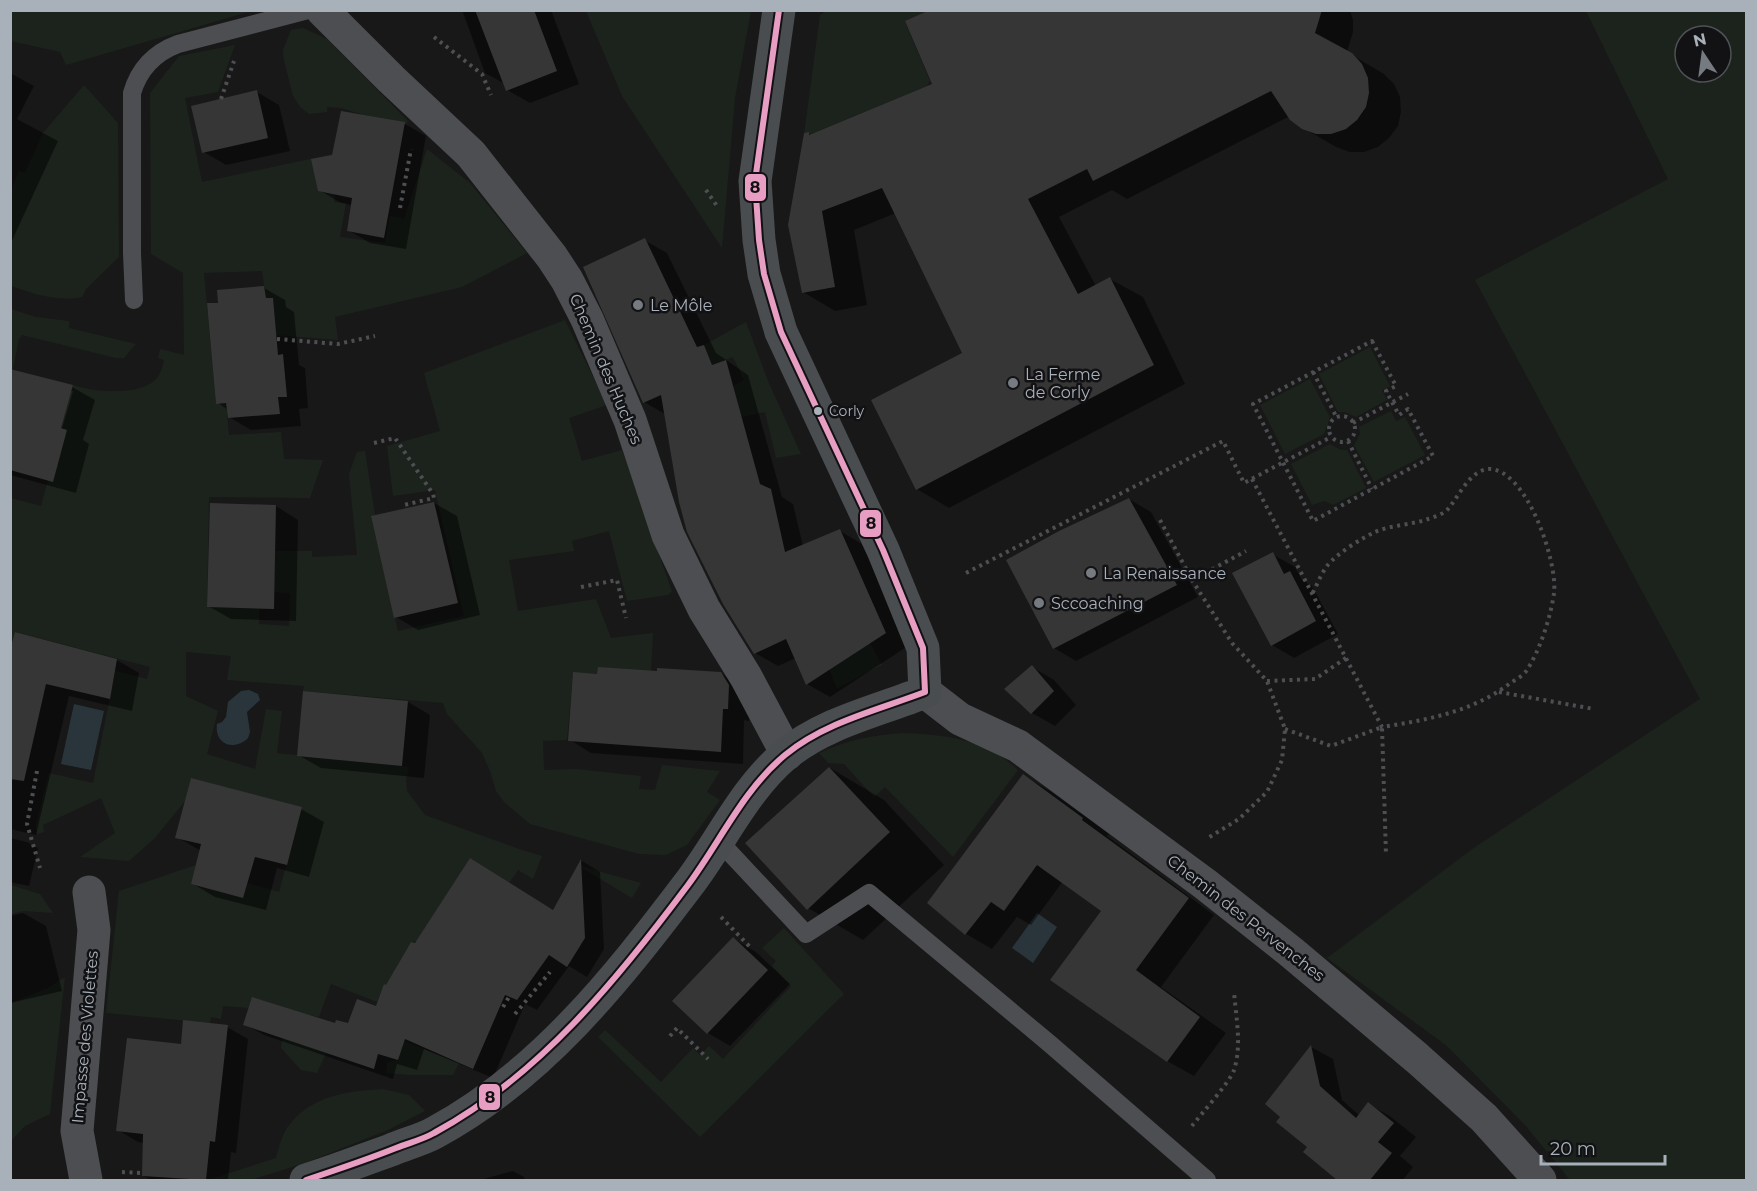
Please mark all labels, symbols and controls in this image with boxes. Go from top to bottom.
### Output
north arrow [1673,24,1733,84]
text: N [1691,29,1708,51]
line badge: 8 [744,173,767,202]
text: 8 [750,178,760,197]
street label: Chemin des Huches [566,291,646,447]
place label: Le Môle [650,296,712,315]
marker: Le Môle [631,298,645,312]
place label: La Ferme de Corly [1025,365,1101,402]
marker: La Ferme de Corly [1006,376,1020,390]
place label: Corly [829,402,865,420]
marker: Corly [812,405,824,417]
line badge: 8 [859,509,882,538]
text: 8 [866,514,876,533]
place label: La Renaissance [1103,564,1226,583]
marker: La Renaissance [1084,566,1098,580]
place label: Sccoaching [1051,594,1144,613]
marker: Sccoaching [1032,596,1046,610]
street label: Chemin des Pervenches [1164,851,1329,985]
street label: Impasse des Violettes [68,950,102,1124]
line badge: 8 [478,1083,501,1111]
text: 8 [485,1088,495,1107]
scale bar [1541,1128,1666,1166]
text: 20 m [1550,1138,1596,1160]

